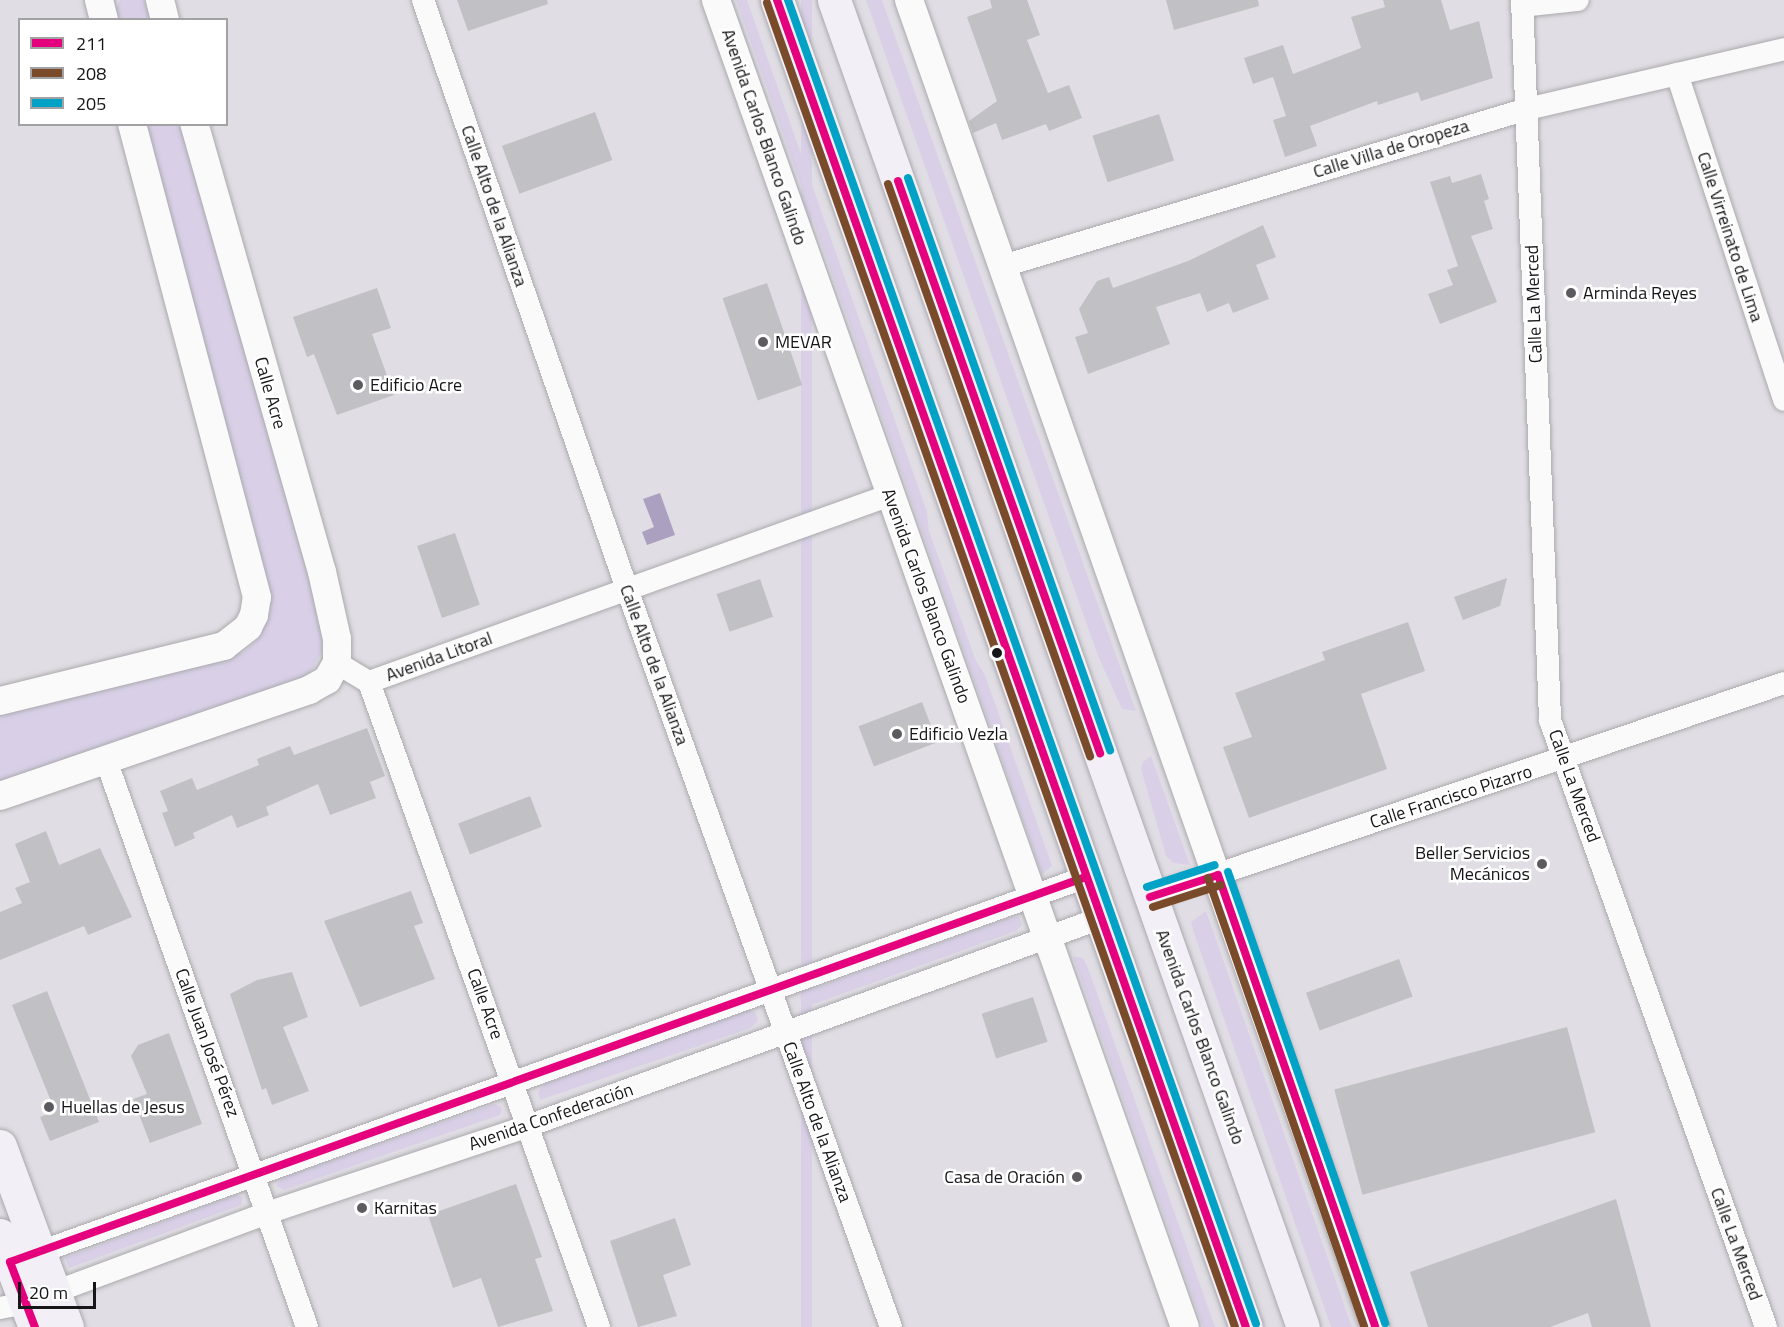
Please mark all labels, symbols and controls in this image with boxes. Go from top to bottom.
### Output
legend [18,18,228,126]
street label: Avenida Carlos Blanco Galindo [717,26,811,248]
text: 211 [76,30,106,57]
text: 208 [76,60,106,87]
text: 205 [76,90,106,117]
street label: Calle Villa de Oropeza [1311,115,1471,183]
street label: Calle Alto de la Alianza [456,122,532,290]
street label: Calle Virreinato de Lima [1692,149,1768,325]
street label: Calle La Merced [1521,245,1547,363]
place label: Arminda Reyes [1583,282,1697,304]
marker: Arminda Reyes [1564,286,1578,300]
place label: MEVAR [775,331,832,353]
marker: MEVAR [756,335,770,349]
street label: Calle Acre [249,355,291,431]
place label: Edificio Acre [370,374,462,396]
marker: Edificio Acre [351,378,365,392]
street label: Avenida Carlos Blanco Galindo [877,486,975,706]
street label: Calle Alto de la Alianza [615,582,693,748]
street label: Avenida Litoral [383,628,495,686]
unlabelled marker [991,647,1003,659]
place label: Edificio Vezla [909,723,1008,745]
marker: Edificio Vezla [890,727,904,741]
street label: Calle La Merced [1544,727,1604,845]
street label: Calle Francisco Pizarro [1367,761,1535,833]
place label: Beller Servicios Mecánicos [1415,843,1530,886]
marker: Beller Servicios Mecánicos [1535,857,1549,871]
street label: Avenida Carlos Blanco Galindo [1151,927,1249,1147]
street label: Calle Juan José Pérez [170,966,244,1120]
street label: Calle Acre [462,966,508,1042]
street label: Calle Alto de la Alianza [778,1039,856,1205]
street label: Avenida Confederación [466,1079,636,1155]
place label: Huellas de Jesus [61,1096,185,1118]
marker: Huellas de Jesus [42,1100,56,1114]
place label: Casa de Oración [944,1166,1065,1188]
marker: Casa de Oración [1070,1170,1084,1184]
street label: Calle La Merced [1706,1185,1766,1303]
place label: Karnitas [374,1197,437,1219]
marker: Karnitas [355,1201,369,1215]
scale bar [21,1270,99,1308]
text: 20 m [29,1279,68,1306]

